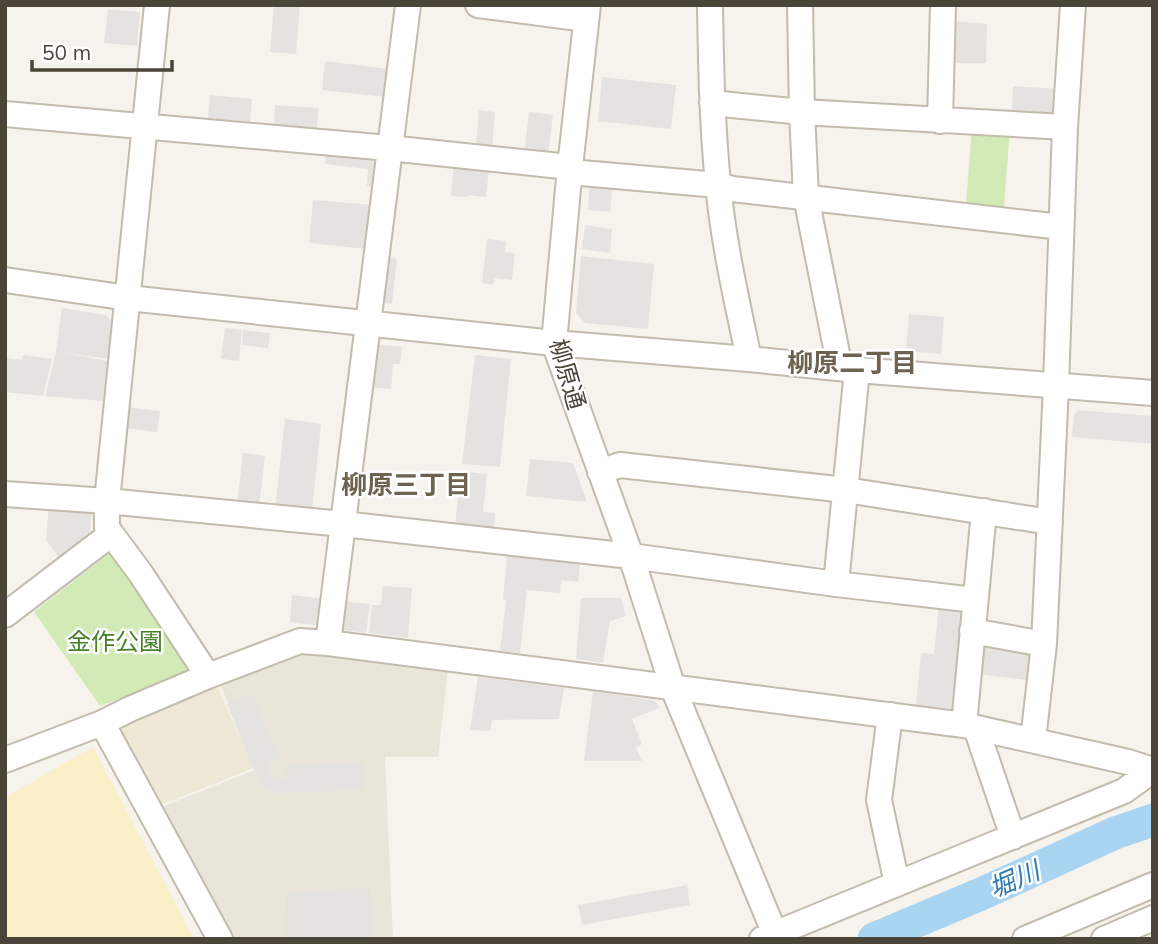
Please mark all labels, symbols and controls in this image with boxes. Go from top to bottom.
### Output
scale bar [32,28,172,72]
text: 50 m [42,39,91,65]
street label: 柳原通 [544,335,592,413]
district label: 柳原二丁目 [787,346,917,379]
district label: 柳原三丁目 [341,468,471,501]
park label: 金作公園 [67,626,163,656]
water label: 堀川 [984,852,1047,904]

